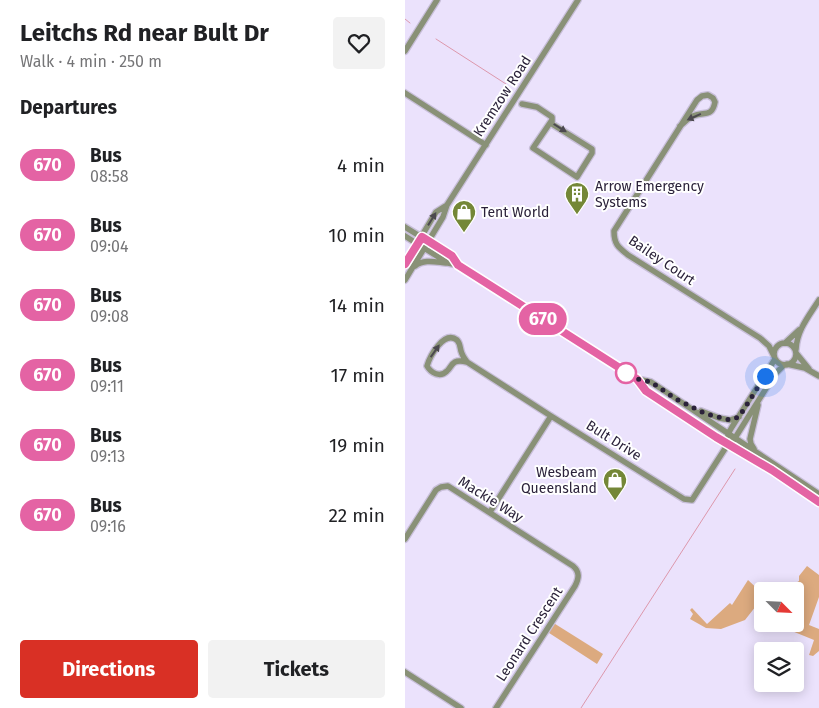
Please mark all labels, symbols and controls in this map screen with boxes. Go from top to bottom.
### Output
button: heart [333,17,385,69]
text: Leitchs Rd near Bult Dr [20,19,269,47]
text: Walk · 4 min · 250 m [20,52,162,71]
street label: Kremzow Road [470,53,535,140]
text: Departures [20,96,117,119]
one-way arrow [686,113,701,122]
one-way arrow [553,124,566,133]
text: Bus [90,144,122,167]
text: 670 [33,154,62,176]
text: 4 min [337,154,385,177]
text: 08:58 [90,167,128,186]
place label: Arrow Emergency Systems [595,178,704,211]
building icon: Arrow Emergency Systems [564,181,590,215]
shop icon: Tent World [451,199,477,233]
place label: Tent World [481,204,549,221]
one-way arrow [428,212,437,226]
text: Bus [90,214,122,237]
text: 670 [33,224,62,246]
text: 10 min [328,224,385,247]
street label: Bailey Court [625,232,699,289]
text: 09:04 [90,237,128,256]
text: Bus [90,284,122,307]
text: 670 [33,294,62,316]
text: 14 min [329,294,385,317]
line badge: 670 [514,303,572,335]
text: 09:08 [90,307,129,326]
text: 670 [529,308,557,330]
one-way arrow [430,344,440,358]
text: Bus [90,354,122,377]
unlabelled marker [615,362,637,384]
text: 670 [33,364,62,386]
text: 17 min [331,364,385,387]
your location [753,364,778,389]
text: 09:11 [90,377,124,396]
street label: Bult Drive [583,417,645,464]
text: Bus [90,424,122,447]
text: 670 [33,434,62,456]
text: 19 min [329,434,385,457]
text: 09:13 [90,447,125,466]
place label: Wesbeam Queensland [521,464,597,497]
shop icon: Wesbeam Queensland [602,467,628,501]
street label: Mackie Way [455,473,526,526]
text: Bus [90,494,122,517]
text: 670 [33,504,62,526]
text: 22 min [328,504,385,527]
text: 09:16 [90,517,126,536]
north arrow [754,582,804,632]
map controls [754,582,804,692]
street label: Leonard Crescent [492,583,567,685]
button: Directions [20,640,198,698]
button: Tickets [208,640,385,698]
button: layers [754,642,804,692]

